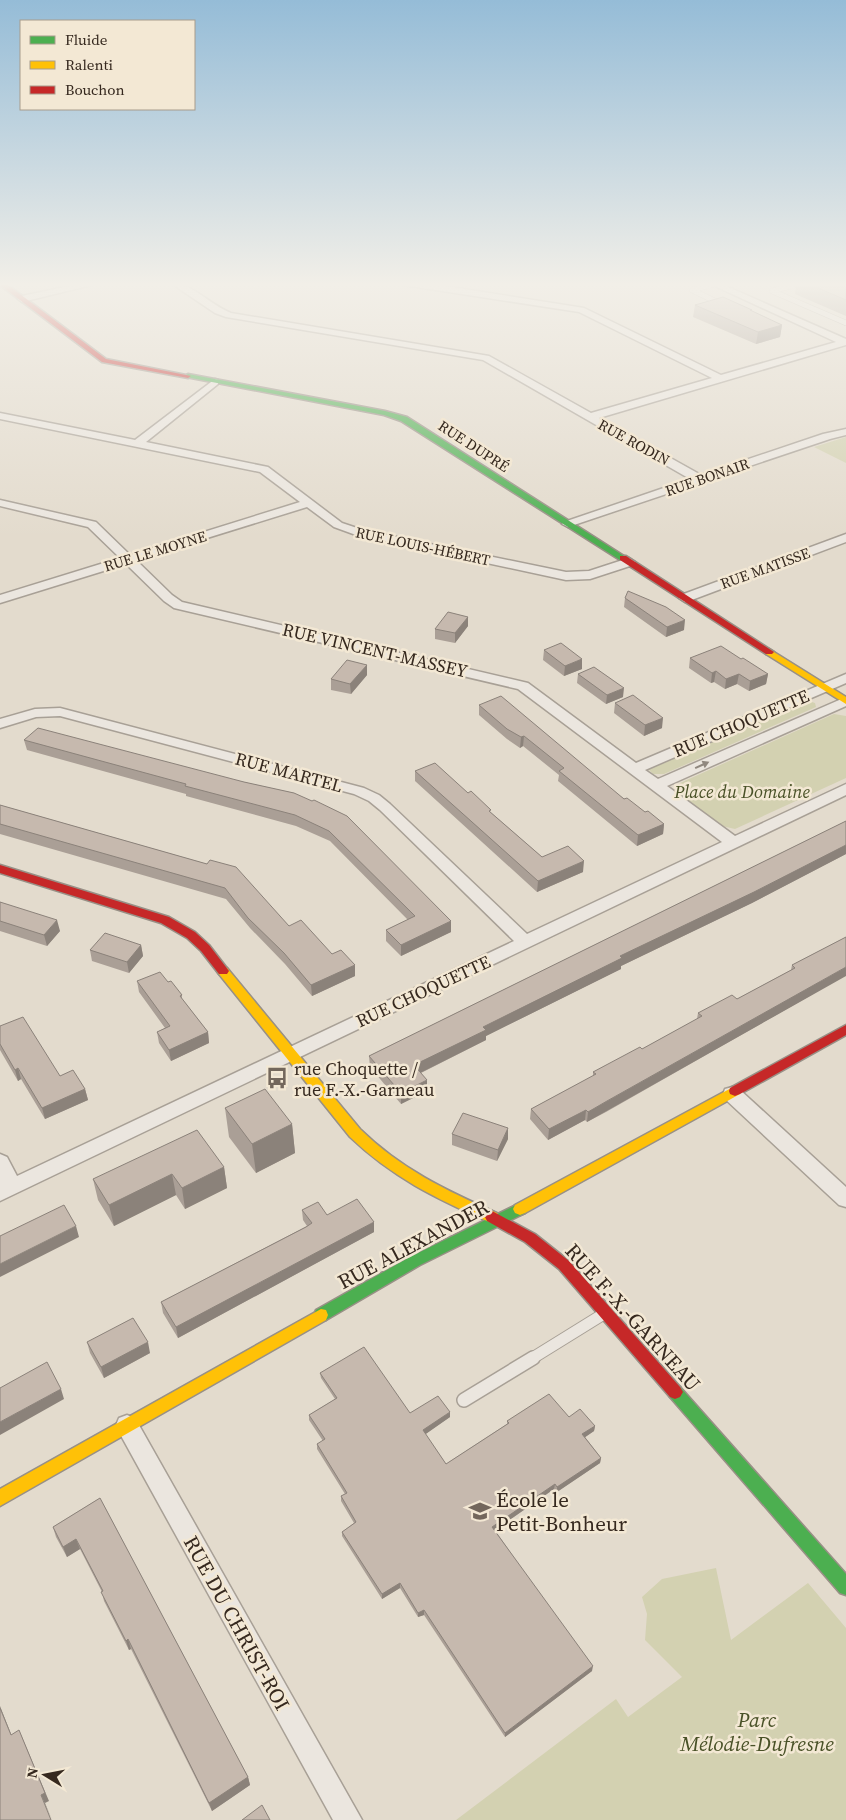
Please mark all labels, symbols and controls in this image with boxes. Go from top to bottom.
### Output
legend [20,20,195,110]
text: Fluide [65,29,108,50]
text: Ralenti [65,54,113,75]
text: Bouchon [65,79,125,100]
street label: RUE RODIN [594,414,674,470]
street label: RUE DUPRÉ [434,415,514,477]
street label: RUE BONAIR [662,453,752,501]
street label: RUE LOUIS-HÉBERT [354,521,492,571]
street label: RUE LE MOYNE [101,525,209,577]
street label: RUE MATISSE [717,542,813,594]
street label: RUE VINCENT-MASSEY [280,617,471,684]
street label: RUE CHOQUETTE [669,683,813,763]
street label: RUE MARTEL [232,746,346,798]
one-way arrow [695,761,709,769]
park label: Place du Domaine [673,779,810,804]
street label: RUE CHOQUETTE [352,949,494,1033]
place label: rue Choquette / rue F.-X.-Garneau [294,1056,434,1102]
bus stop icon: rue Choquette / rue F.-X.-Garneau [264,1065,290,1091]
street label: RUE ALEXANDER [332,1192,494,1296]
street label: RUE F.-X.-GARNEAU [559,1237,707,1397]
place label: École le Petit-Bonheur [496,1485,627,1538]
school or university icon: École le Petit-Bonheur [467,1498,493,1524]
street label: RUE DU CHRIST-ROI [177,1530,297,1716]
park label: Parc Mélodie-Dufresne [679,1705,834,1758]
north arrow [20,1750,70,1800]
text: N [21,1766,43,1780]

